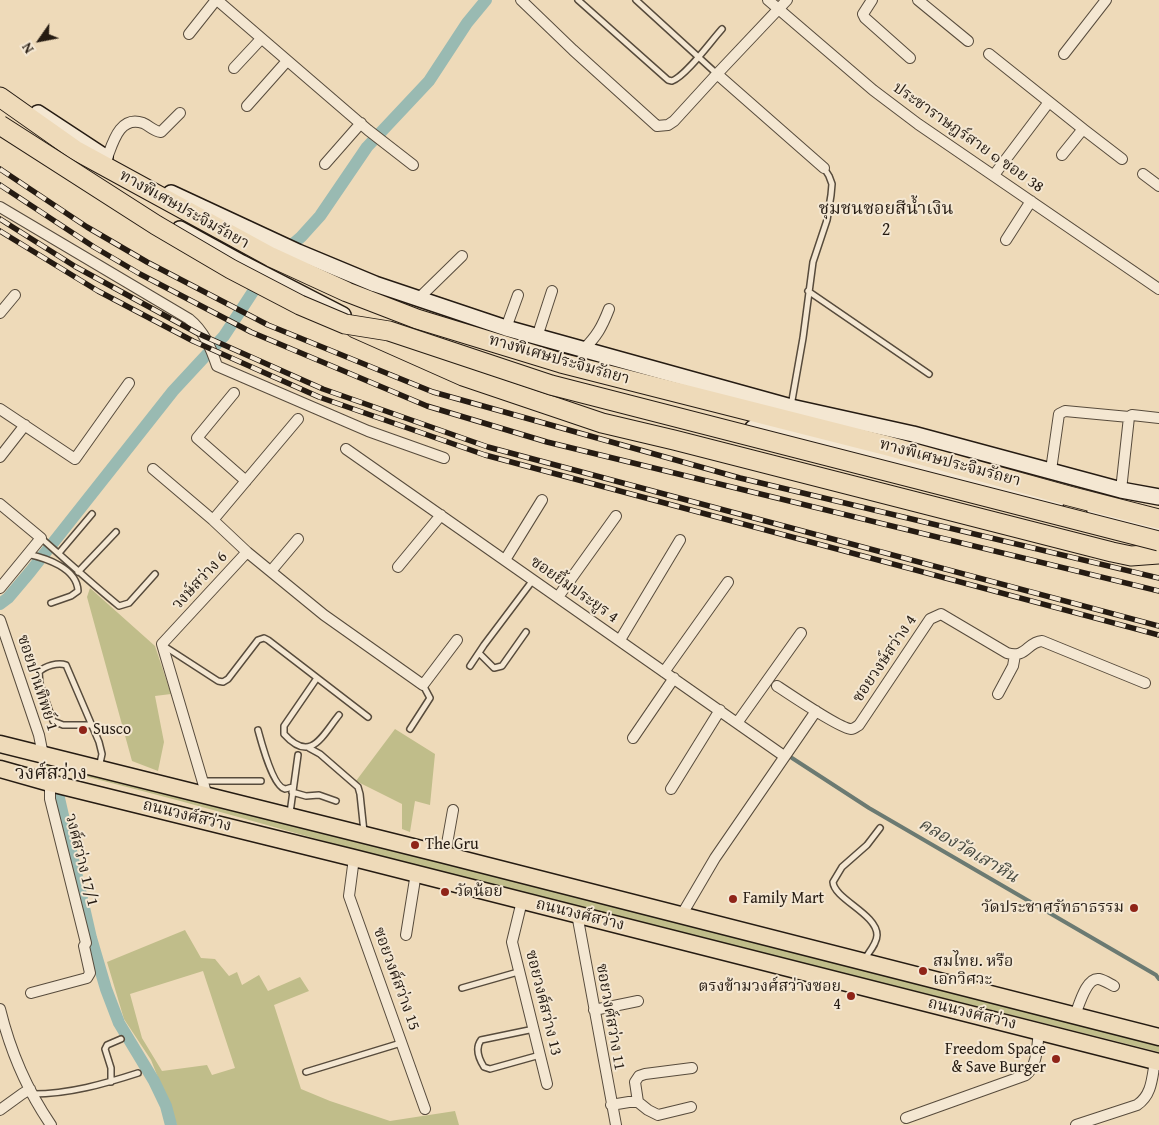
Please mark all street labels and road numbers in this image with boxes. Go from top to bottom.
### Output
street label: ประชาราษฎร์สาย ๑ ซอย 38 [889,79,1047,197]
street label: ทางพิเศษประจิมรัถยา [116,166,252,254]
street label: ทางพิเศษประจิมรัถยา [487,331,631,389]
street label: ทางพิเศษประจิมรัถยา [877,435,1023,491]
street label: วงษ์สว่าง 6 [168,548,232,614]
street label: ซอยยิ้มประยูร 4 [526,553,622,627]
street label: ซอยวงษ์สว่าง 4 [849,612,921,706]
street label: ซอยปานทิพย์ 1 [12,633,62,733]
street label: ถนนวงศ์สว่าง [141,796,233,836]
street label: วงศ์สว่าง 17/1 [60,812,102,908]
street label: ถนนวงศ์สว่าง [534,895,626,935]
street label: ซอยวงศ์สว่าง 15 [368,925,424,1033]
street label: ซอยวงศ์สว่าง 13 [521,948,565,1058]
street label: ซอยวงศ์สว่าง 11 [591,962,629,1072]
street label: ถนนวงศ์สว่าง [926,994,1018,1034]

